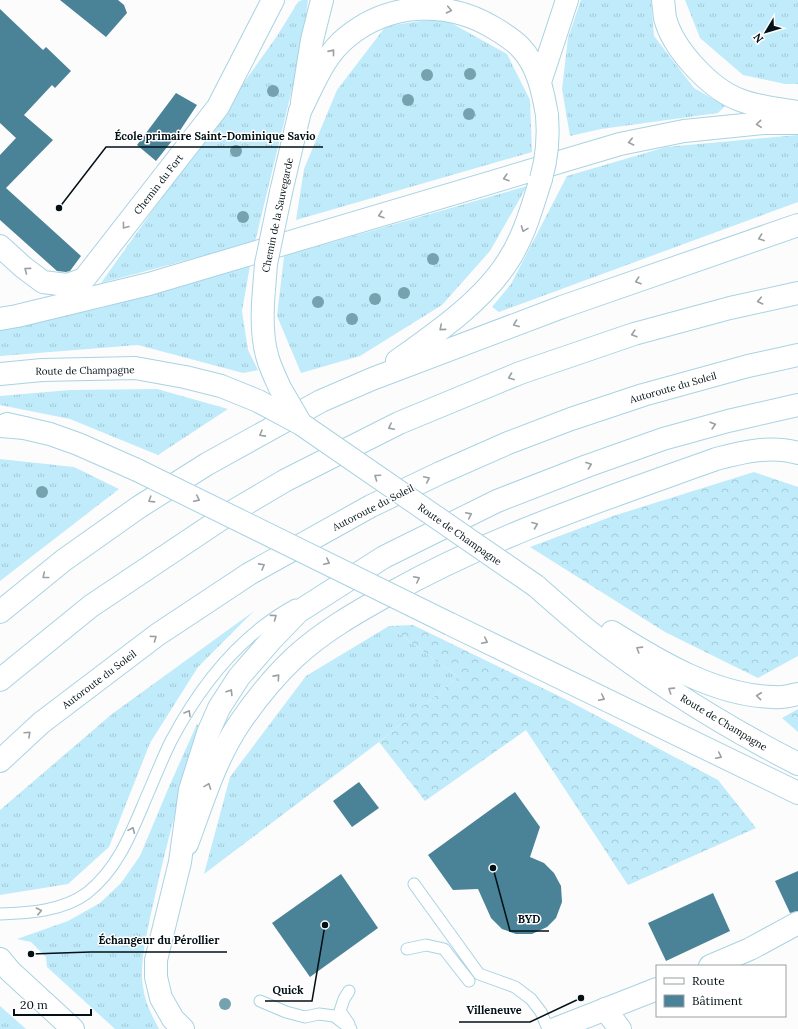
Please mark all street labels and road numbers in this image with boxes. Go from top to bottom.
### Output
street label: Chemin du Fort [131,151,186,217]
street label: Chemin de la Sauvegarde [259,156,296,274]
street label: Route de Champagne [35,363,135,378]
street label: Autoroute du Soleil [627,369,718,406]
street label: Autoroute du Soleil [329,481,416,534]
street label: Route de Champagne [415,501,505,569]
street label: Autoroute du Soleil [59,647,139,712]
street label: Route de Champagne [678,691,770,754]

